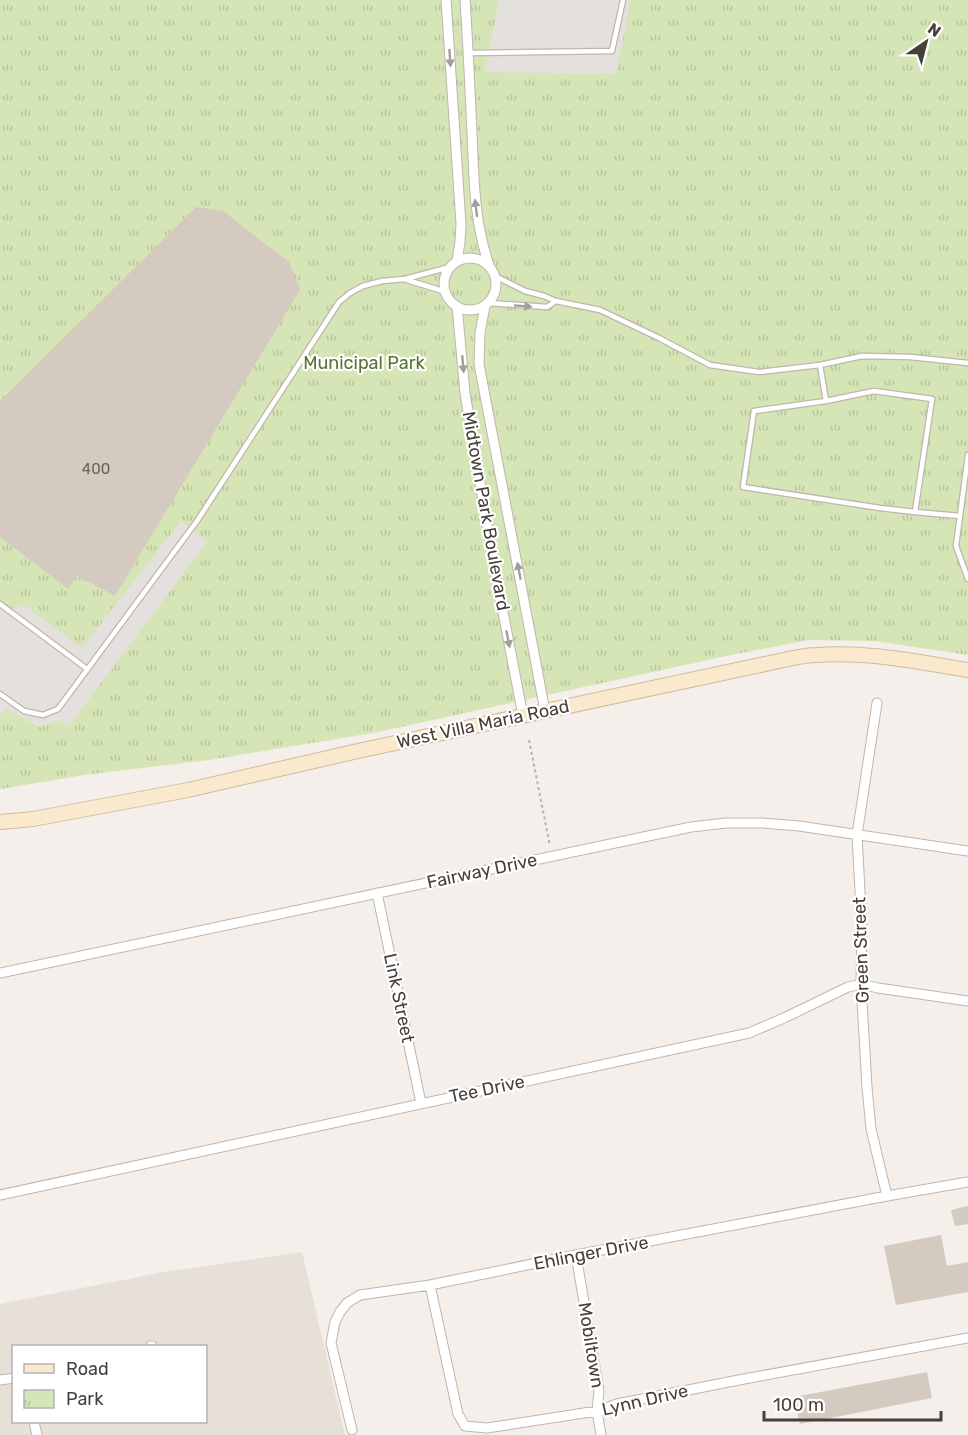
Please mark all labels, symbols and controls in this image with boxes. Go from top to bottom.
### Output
north arrow [896,12,956,72]
text: N [924,19,944,41]
one-way arrow [445,49,455,68]
one-way arrow [472,199,481,218]
one-way arrow [514,301,533,310]
park label: Municipal Park [303,352,425,374]
one-way arrow [458,355,468,374]
street label: Midtown Park Boulevard [458,410,514,612]
house number: 400 [82,460,110,478]
one-way arrow [514,561,523,580]
one-way arrow [504,630,513,649]
street label: West Villa Maria Road [395,695,571,753]
street label: Fairway Drive [425,849,539,893]
street label: Green Street [848,896,874,1004]
street label: Link Street [379,951,419,1045]
street label: Tee Drive [447,1070,527,1108]
street label: Ehlinger Drive [532,1231,650,1275]
street label: Mobiltown [573,1301,609,1389]
legend [12,1345,207,1423]
text: Road [66,1358,109,1380]
street label: Lynn Drive [600,1379,690,1421]
scale bar [764,1384,941,1422]
text: Park [66,1388,104,1410]
text: 100 m [773,1394,824,1416]

